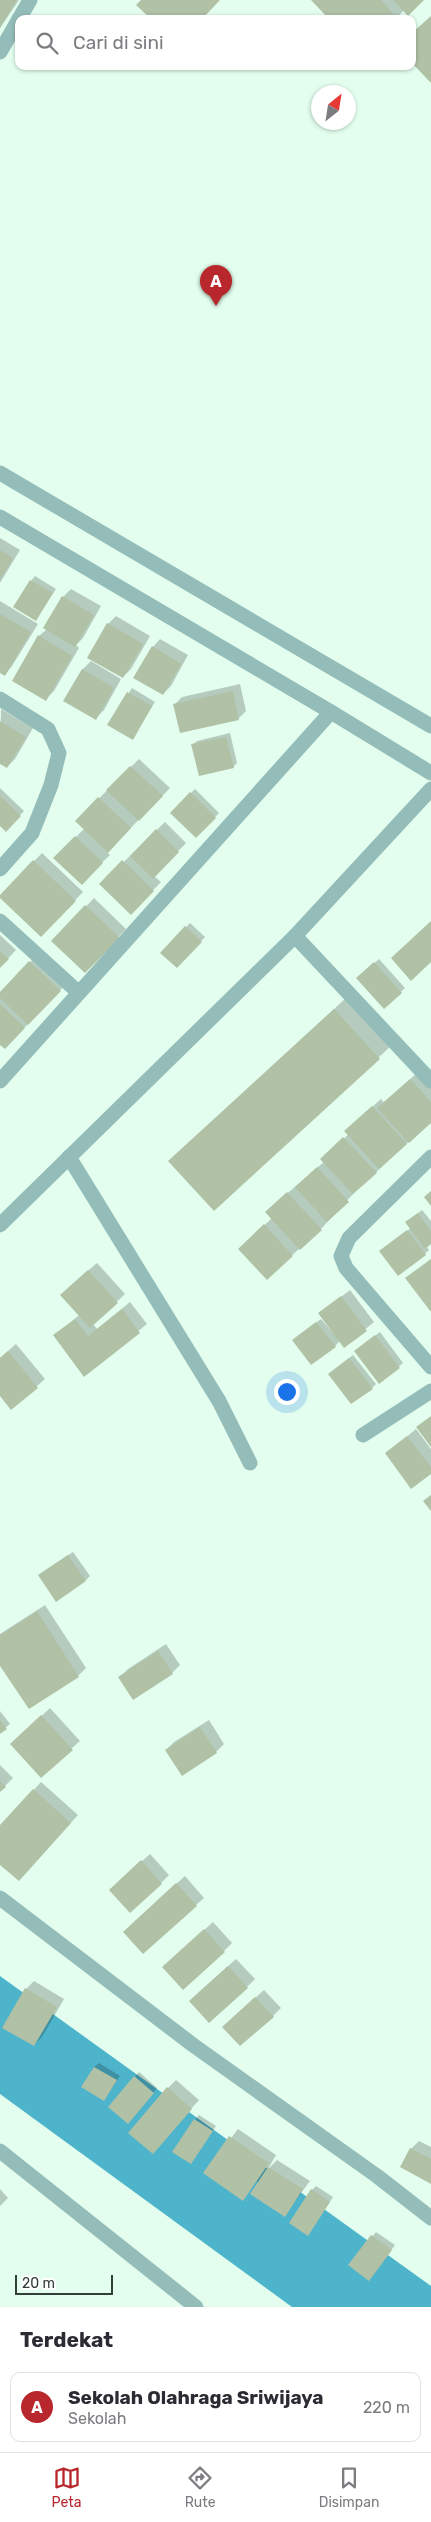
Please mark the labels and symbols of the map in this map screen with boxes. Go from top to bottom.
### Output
north arrow [311,85,356,130]
pin: A [200,265,232,306]
your location [274,1379,300,1405]
scale bar [15,2272,112,2295]

